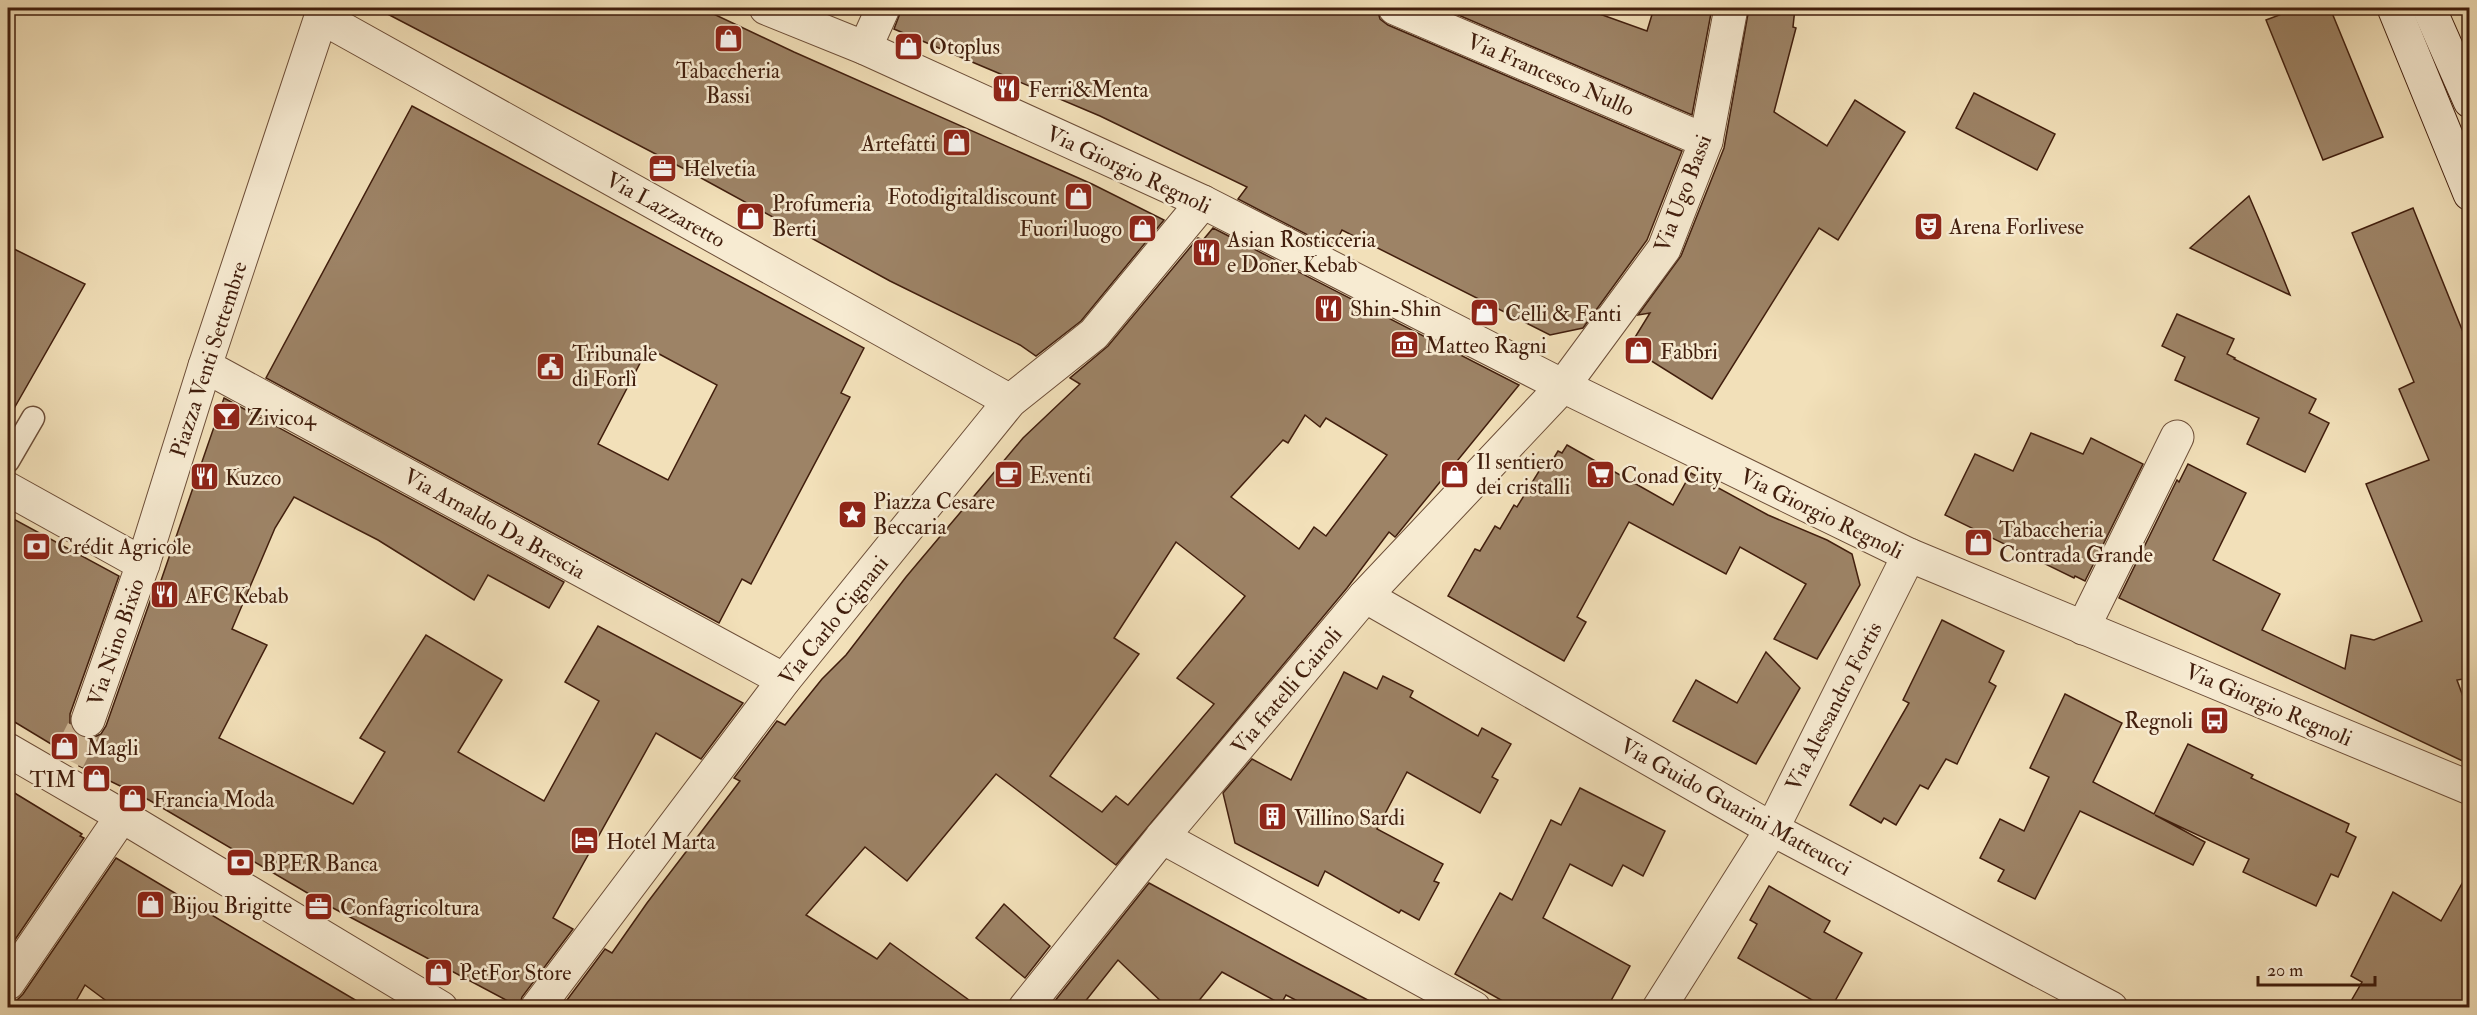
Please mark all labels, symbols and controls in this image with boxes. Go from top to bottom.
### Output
shop icon: Tabaccheria Bassi [712,22,744,54]
street label: Via Francesco Nullo [1463,27,1638,123]
shop icon: Otoplus [892,30,924,62]
place label: Otoplus [929,33,1000,62]
place label: Tabaccheria Bassi [676,57,781,110]
restaurant icon: Ferri&Menta [991,73,1023,105]
place label: Ferri&Menta [1028,76,1150,104]
street label: Via Giorgio Regnoli [1042,119,1216,220]
shop icon: Artefatti [941,127,973,159]
place label: Artefatti [860,130,936,158]
street label: Via Ugo Bassi [1648,131,1718,256]
office icon: Helvetia [646,152,678,184]
place label: Helvetia [683,155,757,183]
street label: Via Lazzaretto [601,166,730,254]
shop icon: Fotodigitaldiscount [1062,180,1094,212]
place label: Fotodigitaldiscount [887,183,1057,211]
place label: Profumeria Berti [772,190,872,243]
shop icon: Profumeria Berti [735,200,767,232]
theatre icon: Arena Forlivese [1912,210,1944,242]
shop icon: Fuori luogo [1127,212,1159,244]
place label: Arena Forlivese [1948,213,2084,241]
place label: Fuori luogo [1019,215,1122,243]
place label: Asian Rosticceria e Doner Kebab [1226,226,1377,279]
restaurant icon: Asian Rosticceria e Doner Kebab [1190,236,1222,268]
street label: Piazza Venti Settembre [164,258,254,461]
restaurant icon: Shin-Shin [1313,292,1345,324]
place label: Shin-Shin [1350,295,1441,323]
shop icon: Celli & Fanti [1468,297,1500,329]
place label: Celli & Fanti [1505,300,1622,328]
museum icon: Matteo Ragni [1388,329,1420,361]
place label: Matteo Ragni [1425,332,1547,360]
shop icon: Fabbri [1623,335,1655,367]
place label: Fabbri [1660,338,1718,366]
place label: Tribunale di Forlì [572,340,657,393]
public building icon: Tribunale di Forlì [535,350,567,382]
bar icon: Zivico4 [210,401,242,433]
place label: Zivico4 [247,404,317,432]
place label: Il sentiero dei cristalli [1476,448,1570,501]
shop icon: Il sentiero dei cristalli [1439,458,1471,490]
cafe icon: E.venti [992,459,1024,491]
supermarket icon: Conad City [1584,459,1616,491]
restaurant icon: Kuzco [188,461,220,493]
street label: Via Arnaldo Da Brescia [399,462,591,586]
place label: E.venti [1029,462,1091,490]
place label: Conad City [1621,462,1722,490]
street label: Via Giorgio Regnoli [1735,462,1908,566]
place label: Kuzco [225,464,281,492]
place label: Piazza Cesare Beccaria [873,488,995,541]
place icon: Piazza Cesare Beccaria [836,498,868,530]
place label: Tabaccheria Contrada Grande [1999,516,2153,569]
shop icon: Tabaccheria Contrada Grande [1962,526,1994,558]
bank icon: Crédit Agricole [20,530,52,562]
place label: Crédit Agricole [57,533,191,561]
street label: Via Carlo Cignani [773,550,895,691]
street label: Via Nino Bixio [81,575,151,710]
restaurant icon: AFC Kebab [148,579,180,611]
place label: AFC Kebab [184,582,289,610]
street label: Via Alessandro Fortis [1779,617,1889,796]
street label: Via fratelli Cairoli [1225,621,1349,760]
street label: Via Giorgio Regnoli [2181,657,2356,753]
bus stop icon: Regnoli [2198,704,2230,736]
place label: Regnoli [2124,707,2193,735]
shop icon: Magli [49,731,81,763]
street label: Via Guido Guarini Matteucci [1615,732,1856,882]
place label: Magli [86,734,139,762]
shop icon: TIM [81,763,113,795]
place label: TIM [29,766,76,794]
shop icon: Francia Moda [116,783,148,815]
place label: Francia Moda [153,786,275,814]
building icon: Villino Sardi [1257,801,1289,833]
place label: Villino Sardi [1294,804,1405,832]
hotel icon: Hotel Marta [569,825,601,857]
place label: Hotel Marta [606,828,716,856]
bank icon: BPER Banca [225,847,257,879]
place label: BPER Banca [262,850,379,878]
shop icon: Bijou Brigitte [135,889,167,921]
office icon: Confagricoltura [303,891,335,923]
place label: Bijou Brigitte [172,892,292,920]
place label: Confagricoltura [340,894,480,922]
scale bar [2258,949,2375,987]
shop icon: PetFor Store [422,956,454,988]
place label: PetFor Store [459,959,572,987]
text: 20 m [2267,959,2303,982]

